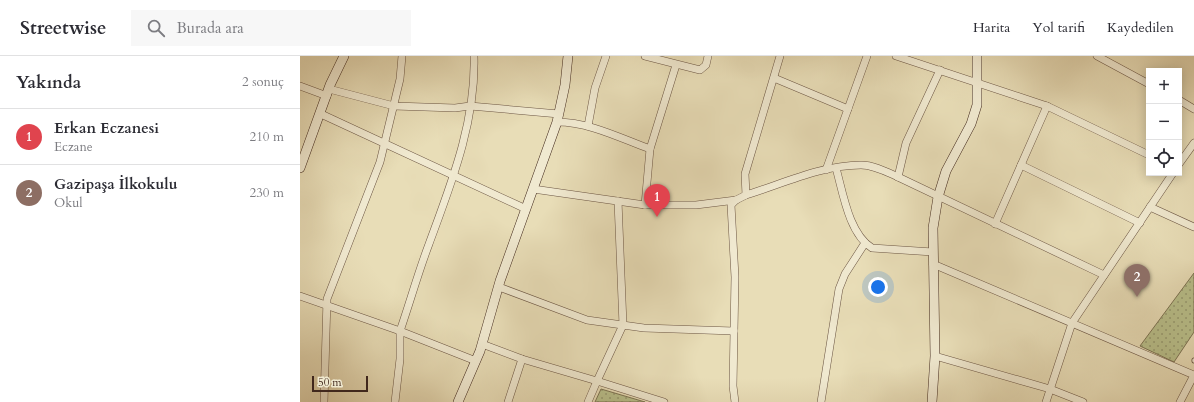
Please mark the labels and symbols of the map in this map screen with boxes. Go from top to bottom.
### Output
pin: 1 [644,184,670,217]
pin: 2 [1124,264,1150,297]
your location [868,277,888,297]
scale bar [312,374,368,393]

